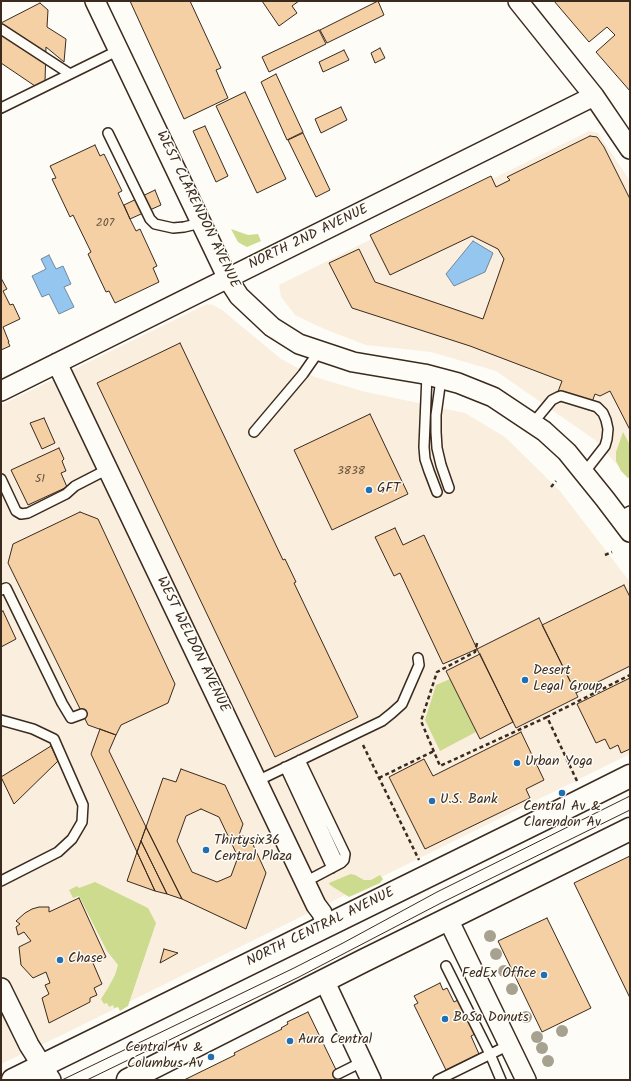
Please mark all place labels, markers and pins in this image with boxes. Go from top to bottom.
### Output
place label: GFT [377,482,400,498]
marker: GFT [364,485,374,495]
place label: Desert Legal Group [533,664,602,696]
marker: Desert Legal Group [520,675,530,685]
place label: Urban Yoga [525,755,593,771]
marker: Urban Yoga [512,758,522,768]
marker: Central Av & Clarendon Av [557,788,567,798]
place label: U.S. Bank [440,793,498,809]
marker: U.S. Bank [427,796,437,806]
place label: Central Av & Clarendon Av [523,800,601,832]
place label: Thirtysix36 Central Plaza [214,834,292,866]
marker: Thirtysix36 Central Plaza [201,845,211,855]
place label: Chase [68,952,103,968]
marker: Chase [55,955,65,965]
place label: FedEx Office [462,967,536,983]
marker: FedEx Office [539,970,549,980]
place label: BoSa Donuts [453,1011,529,1027]
marker: BoSa Donuts [440,1014,450,1024]
place label: Aura Central [298,1033,372,1049]
marker: Aura Central [285,1036,295,1046]
place label: Central Av & Columbus Av [125,1041,203,1074]
marker: Central Av & Columbus Av [206,1052,216,1062]

